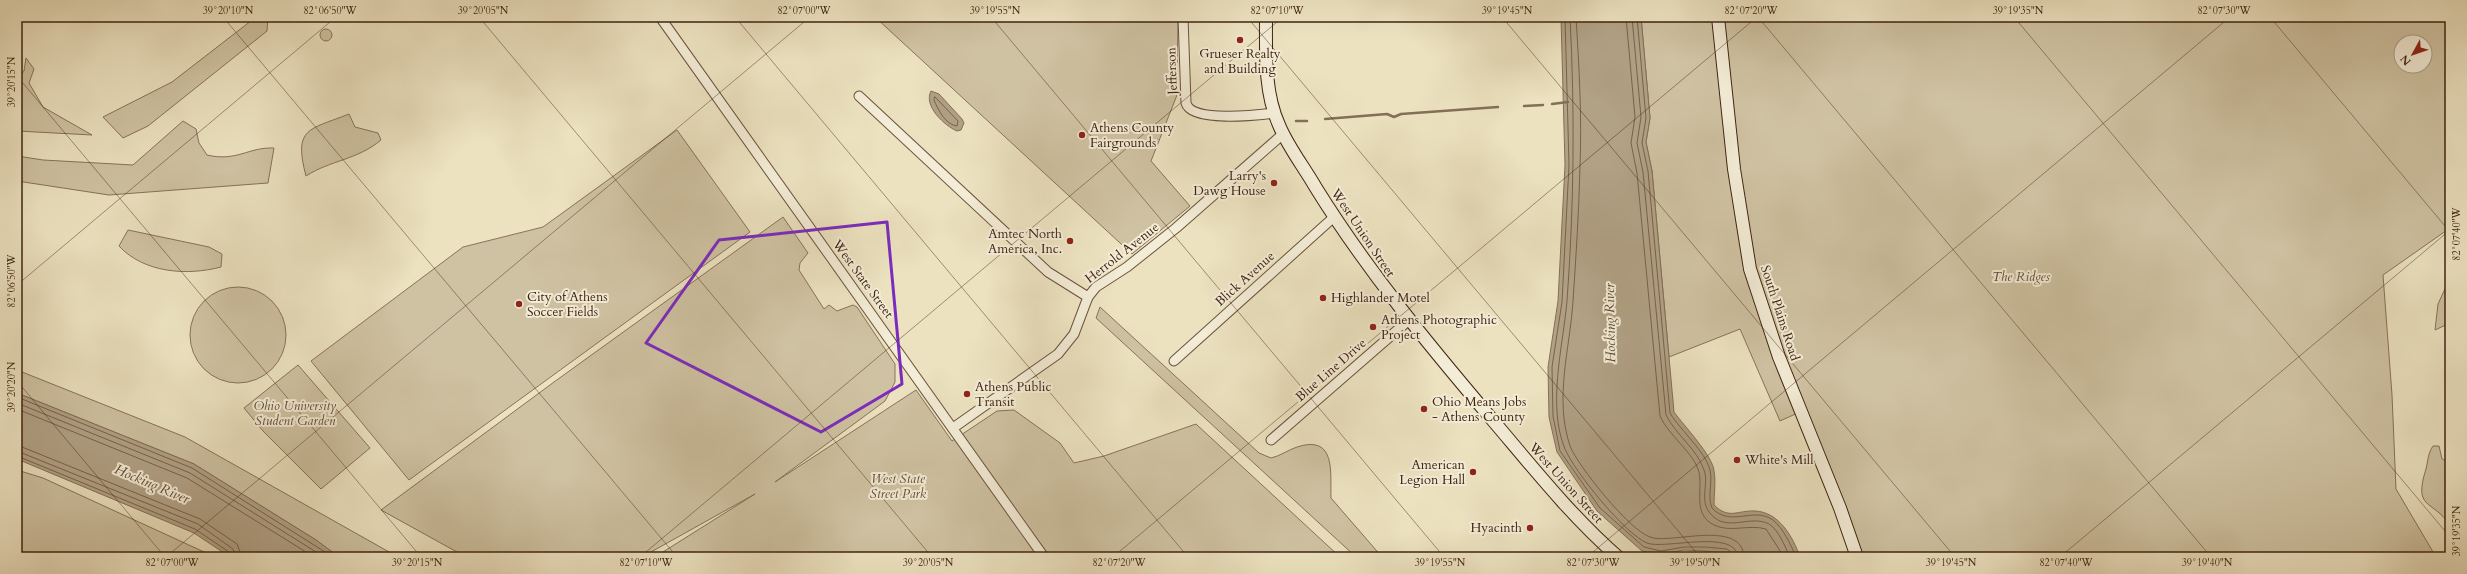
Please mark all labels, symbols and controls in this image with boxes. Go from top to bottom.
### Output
text: 39°20'10"N [203,4,254,18]
text: 82°06'50"W [303,4,358,18]
text: 39°20'05"N [458,4,509,18]
text: 82°07'00"W [777,4,832,18]
text: 39°19'55"N [970,4,1021,18]
text: 82°07'10"W [1250,4,1305,18]
text: 39°19'45"N [1482,4,1533,18]
text: 82°07'20"W [1724,4,1779,18]
text: 39°19'35"N [1993,4,2044,18]
text: 82°07'30"W [2197,4,2252,18]
north arrow [2393,34,2433,74]
marker: Grueser Realty and Building [1235,35,1245,45]
place label: Grueser Realty and Building [1199,45,1281,78]
street label: Jefferson [1162,46,1182,97]
text: N [2397,51,2415,69]
text: 39°20'15"N [5,56,19,107]
place label: Athens County Fairgrounds [1090,119,1174,152]
marker: Athens County Fairgrounds [1077,130,1087,140]
place label: Larry's Dawg House [1193,167,1266,200]
marker: Larry's Dawg House [1269,178,1279,188]
street label: West Union Street [1326,184,1399,281]
text: 82°07'40"W [2450,206,2464,261]
street label: Herrold Avenue [1081,218,1163,288]
place label: Amtec North America, Inc. [988,225,1062,258]
street label: West State Street [828,235,898,322]
marker: Amtec North America, Inc. [1065,236,1075,246]
street label: Blick Avenue [1211,247,1279,311]
text: 82°06'50"W [5,253,19,308]
street label: South Plains Road [1756,263,1804,363]
park label: The Ridges [1992,268,2051,286]
water label: Hocking River [1600,283,1620,363]
place label: City of Athens Soccer Fields [527,288,608,321]
place label: Highlander Motel [1331,289,1431,307]
marker: Highlander Motel [1318,293,1328,303]
marker: City of Athens Soccer Fields [514,299,524,309]
place label: Athens Photographic Project [1381,311,1497,344]
marker: Athens Photographic Project [1368,322,1378,332]
street label: Blue Line Drive [1292,334,1370,406]
text: 39°20'20"N [5,361,19,412]
place label: Athens Public Transit [975,378,1051,411]
marker: Athens Public Transit [962,389,972,399]
place label: Ohio Means Jobs - Athens County [1432,393,1526,426]
park label: Ohio University Student Garden [254,397,337,430]
marker: Ohio Means Jobs - Athens County [1419,404,1429,414]
street label: West Union Street [1524,438,1607,527]
place label: White's Mill [1744,451,1814,469]
marker: White's Mill [1732,455,1742,465]
place label: American Legion Hall [1399,456,1466,489]
water label: Hocking River [112,460,193,508]
marker: American Legion Hall [1468,467,1478,477]
park label: West State Street Park [870,470,927,503]
text: 39°19'35"N [2450,505,2464,556]
place label: Hyacinth [1470,519,1522,537]
marker: Hyacinth [1525,523,1535,533]
text: 82°07'00"W [145,556,200,570]
text: 39°20'15"N [392,556,443,570]
text: 82°07'10"W [619,556,674,570]
text: 39°20'05"N [903,556,954,570]
text: 82°07'20"W [1092,556,1147,570]
text: 39°19'55"N [1415,556,1466,570]
text: 82°07'30"W [1566,556,1621,570]
text: 39°19'50"N [1670,556,1721,570]
text: 39°19'45"N [1926,556,1977,570]
text: 82°07'40"W [2039,556,2094,570]
text: 39°19'40"N [2182,556,2233,570]

